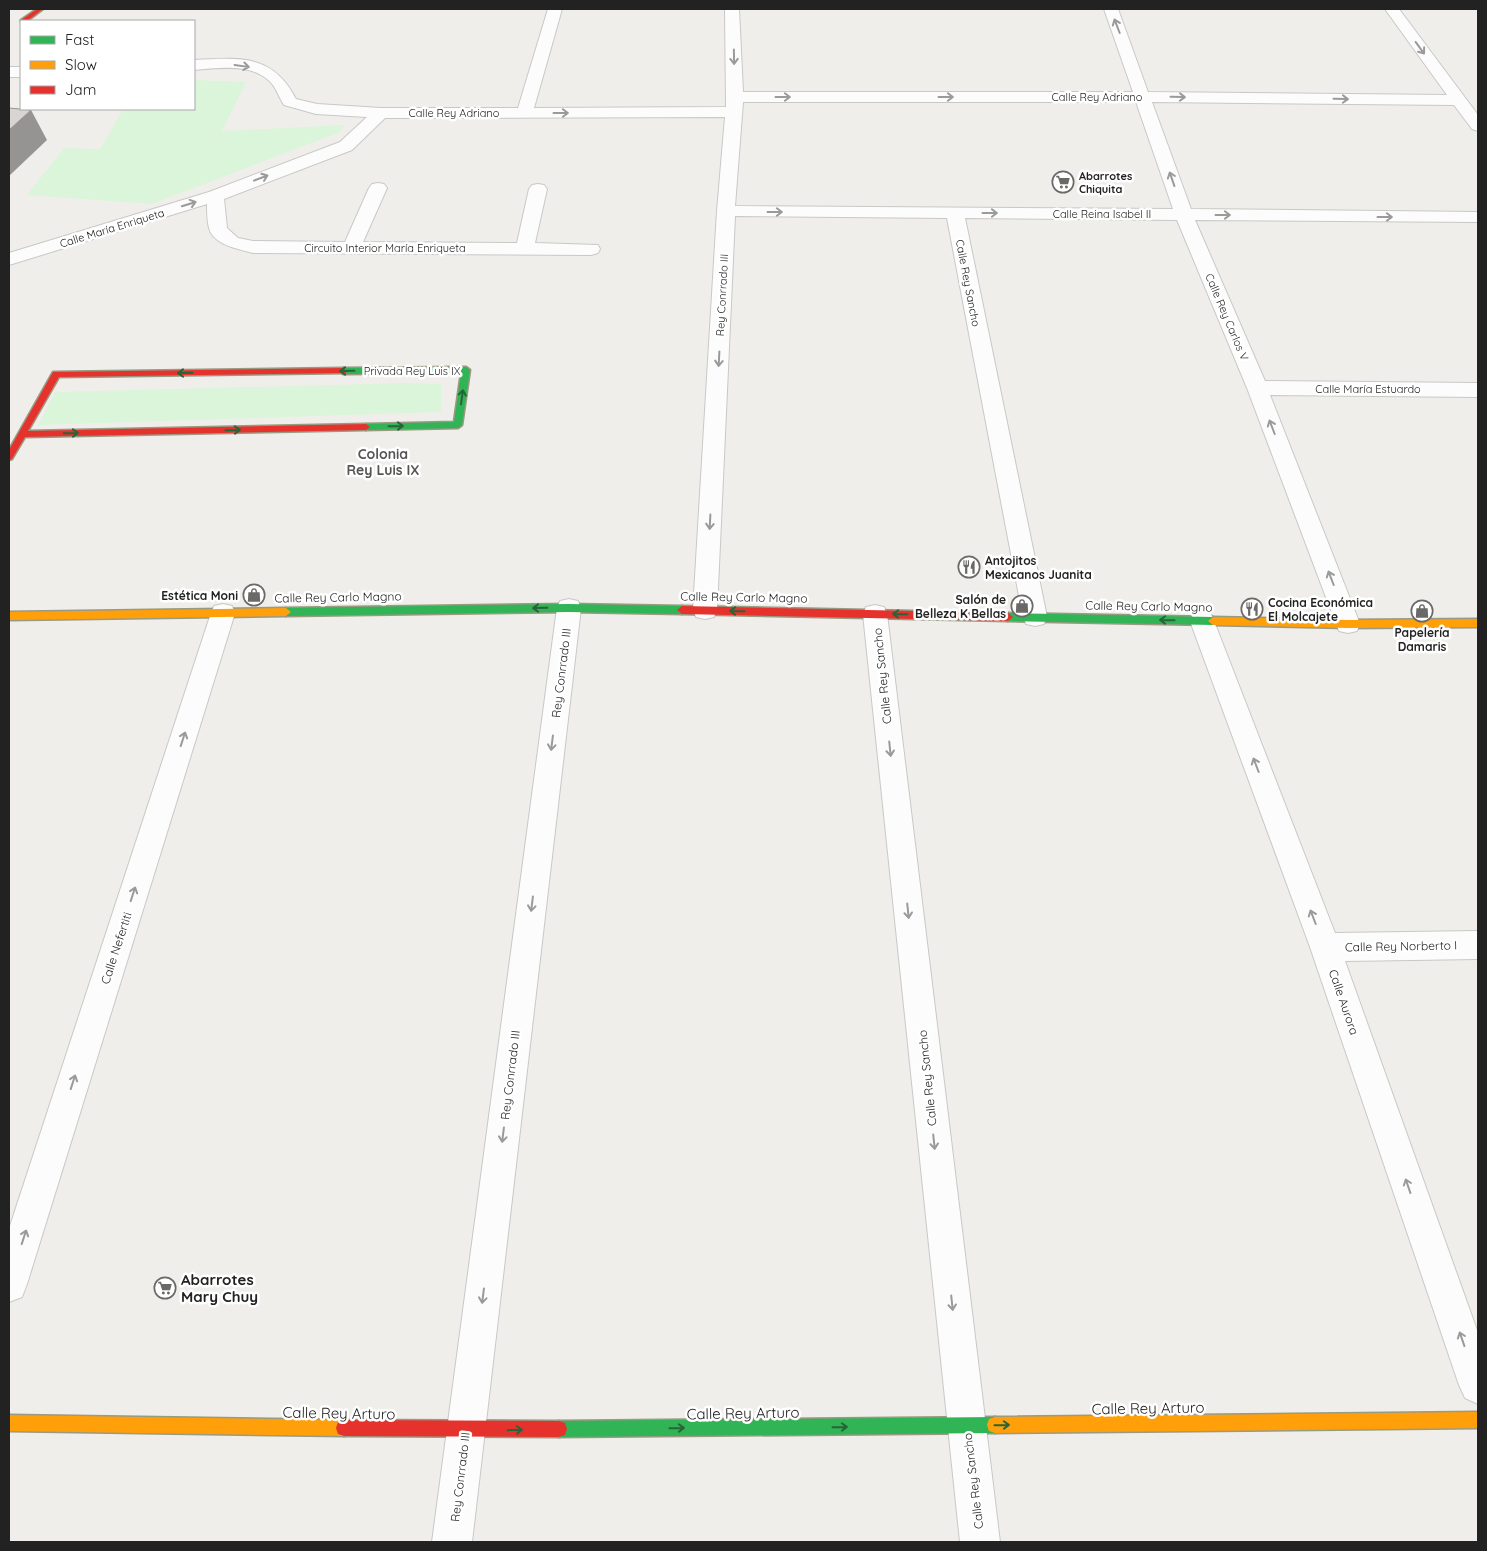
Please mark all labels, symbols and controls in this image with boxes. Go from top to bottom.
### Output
one-way arrow [1112,19,1121,34]
legend [20,20,195,110]
text: Fast [65,30,94,49]
one-way arrow [1415,41,1426,54]
one-way arrow [729,49,738,65]
text: Slow [65,55,97,74]
one-way arrow [234,61,250,71]
text: Jam [65,80,96,99]
street label: Calle Rey Adriano [1052,90,1143,104]
one-way arrow [775,92,791,102]
one-way arrow [938,92,954,102]
one-way arrow [1170,92,1186,102]
one-way arrow [1332,94,1349,104]
street label: Calle Rey Adriano [409,106,500,120]
one-way arrow [553,108,569,118]
place label: Abarrotes Chiquita [1079,169,1132,196]
supermarket icon: Abarrotes Chiquita [1051,170,1075,194]
one-way arrow [1167,172,1176,187]
one-way arrow [253,173,268,183]
one-way arrow [181,198,197,208]
street label: Calle María Enriqueta [58,205,166,251]
one-way arrow [766,207,783,217]
street label: Calle Reina Isabel II [1053,207,1151,221]
one-way arrow [982,208,998,218]
one-way arrow [1214,210,1230,220]
one-way arrow [1377,212,1393,221]
street label: Calle Rey Sancho [953,238,983,328]
street label: Circuito Interior María Enriqueta [304,241,466,255]
street label: Rey Conrrado III [713,253,731,337]
street label: Calle Rey Carlos V [1202,271,1252,363]
one-way arrow [714,351,723,367]
street label: Privada Rey Luis IX [364,364,461,378]
one-way arrow [339,366,356,376]
one-way arrow [177,368,193,378]
street label: Calle María Estuardo [1315,382,1421,396]
one-way arrow [457,390,467,406]
one-way arrow [1267,420,1276,435]
one-way arrow [387,422,403,431]
one-way arrow [224,425,241,435]
one-way arrow [62,428,78,438]
district label: Colonia Rey Luis IX [347,445,419,479]
one-way arrow [706,513,715,529]
place label: Antojitos Mexicanos Juanita [985,553,1092,582]
restaurant icon: Antojitos Mexicanos Juanita [957,555,981,579]
one-way arrow [1326,571,1335,587]
shop icon: Estética Moni [242,583,266,607]
place label: Estética Moni [161,588,238,603]
street label: Calle Rey Carlo Magno [274,588,402,606]
street label: Calle Rey Carlo Magno [680,588,808,606]
place label: Salón de Belleza K Bellas [915,592,1006,621]
shop icon: Salón de Belleza K Bellas [1010,594,1034,618]
place label: Cocina Económica El Molcajete [1268,595,1373,624]
street label: Calle Rey Carlo Magno [1085,597,1213,615]
restaurant icon: Cocina Económica El Molcajete [1240,597,1264,621]
shop icon: Papelería Damaris [1410,599,1434,623]
one-way arrow [532,603,548,613]
one-way arrow [729,606,746,616]
one-way arrow [892,610,908,619]
one-way arrow [1159,615,1176,625]
place label: Papelería Damaris [1394,625,1450,654]
street label: Rey Conrrado III [548,627,574,719]
street label: Calle Rey Sancho [869,627,895,725]
one-way arrow [178,732,188,748]
one-way arrow [547,735,557,751]
one-way arrow [885,741,895,757]
one-way arrow [1251,758,1260,773]
one-way arrow [129,887,138,903]
one-way arrow [527,896,537,912]
one-way arrow [903,902,913,918]
street label: Calle Nefertiti [97,910,135,986]
one-way arrow [1308,910,1317,926]
street label: Calle Rey Norberto I [1345,938,1457,954]
street label: Calle Aurora [1326,967,1362,1037]
street label: Rey Conrrado III [497,1029,523,1121]
street label: Calle Rey Sancho [914,1029,940,1127]
one-way arrow [69,1075,78,1091]
one-way arrow [498,1127,508,1143]
one-way arrow [929,1133,939,1149]
one-way arrow [1403,1179,1412,1194]
one-way arrow [19,1229,29,1245]
place label: Abarrotes Mary Chuy [181,1270,258,1306]
supermarket icon: Abarrotes Mary Chuy [153,1276,177,1300]
one-way arrow [478,1288,488,1304]
one-way arrow [948,1295,957,1311]
one-way arrow [1457,1332,1466,1348]
street label: Calle Rey Arturo [1091,1398,1205,1418]
street label: Calle Rey Arturo [282,1403,396,1423]
street label: Calle Rey Arturo [686,1403,800,1423]
one-way arrow [994,1420,1010,1430]
one-way arrow [831,1422,847,1431]
one-way arrow [668,1423,685,1433]
one-way arrow [506,1425,522,1435]
street label: Rey Conrrado III [447,1431,473,1523]
street label: Calle Rey Sancho [960,1432,986,1530]

